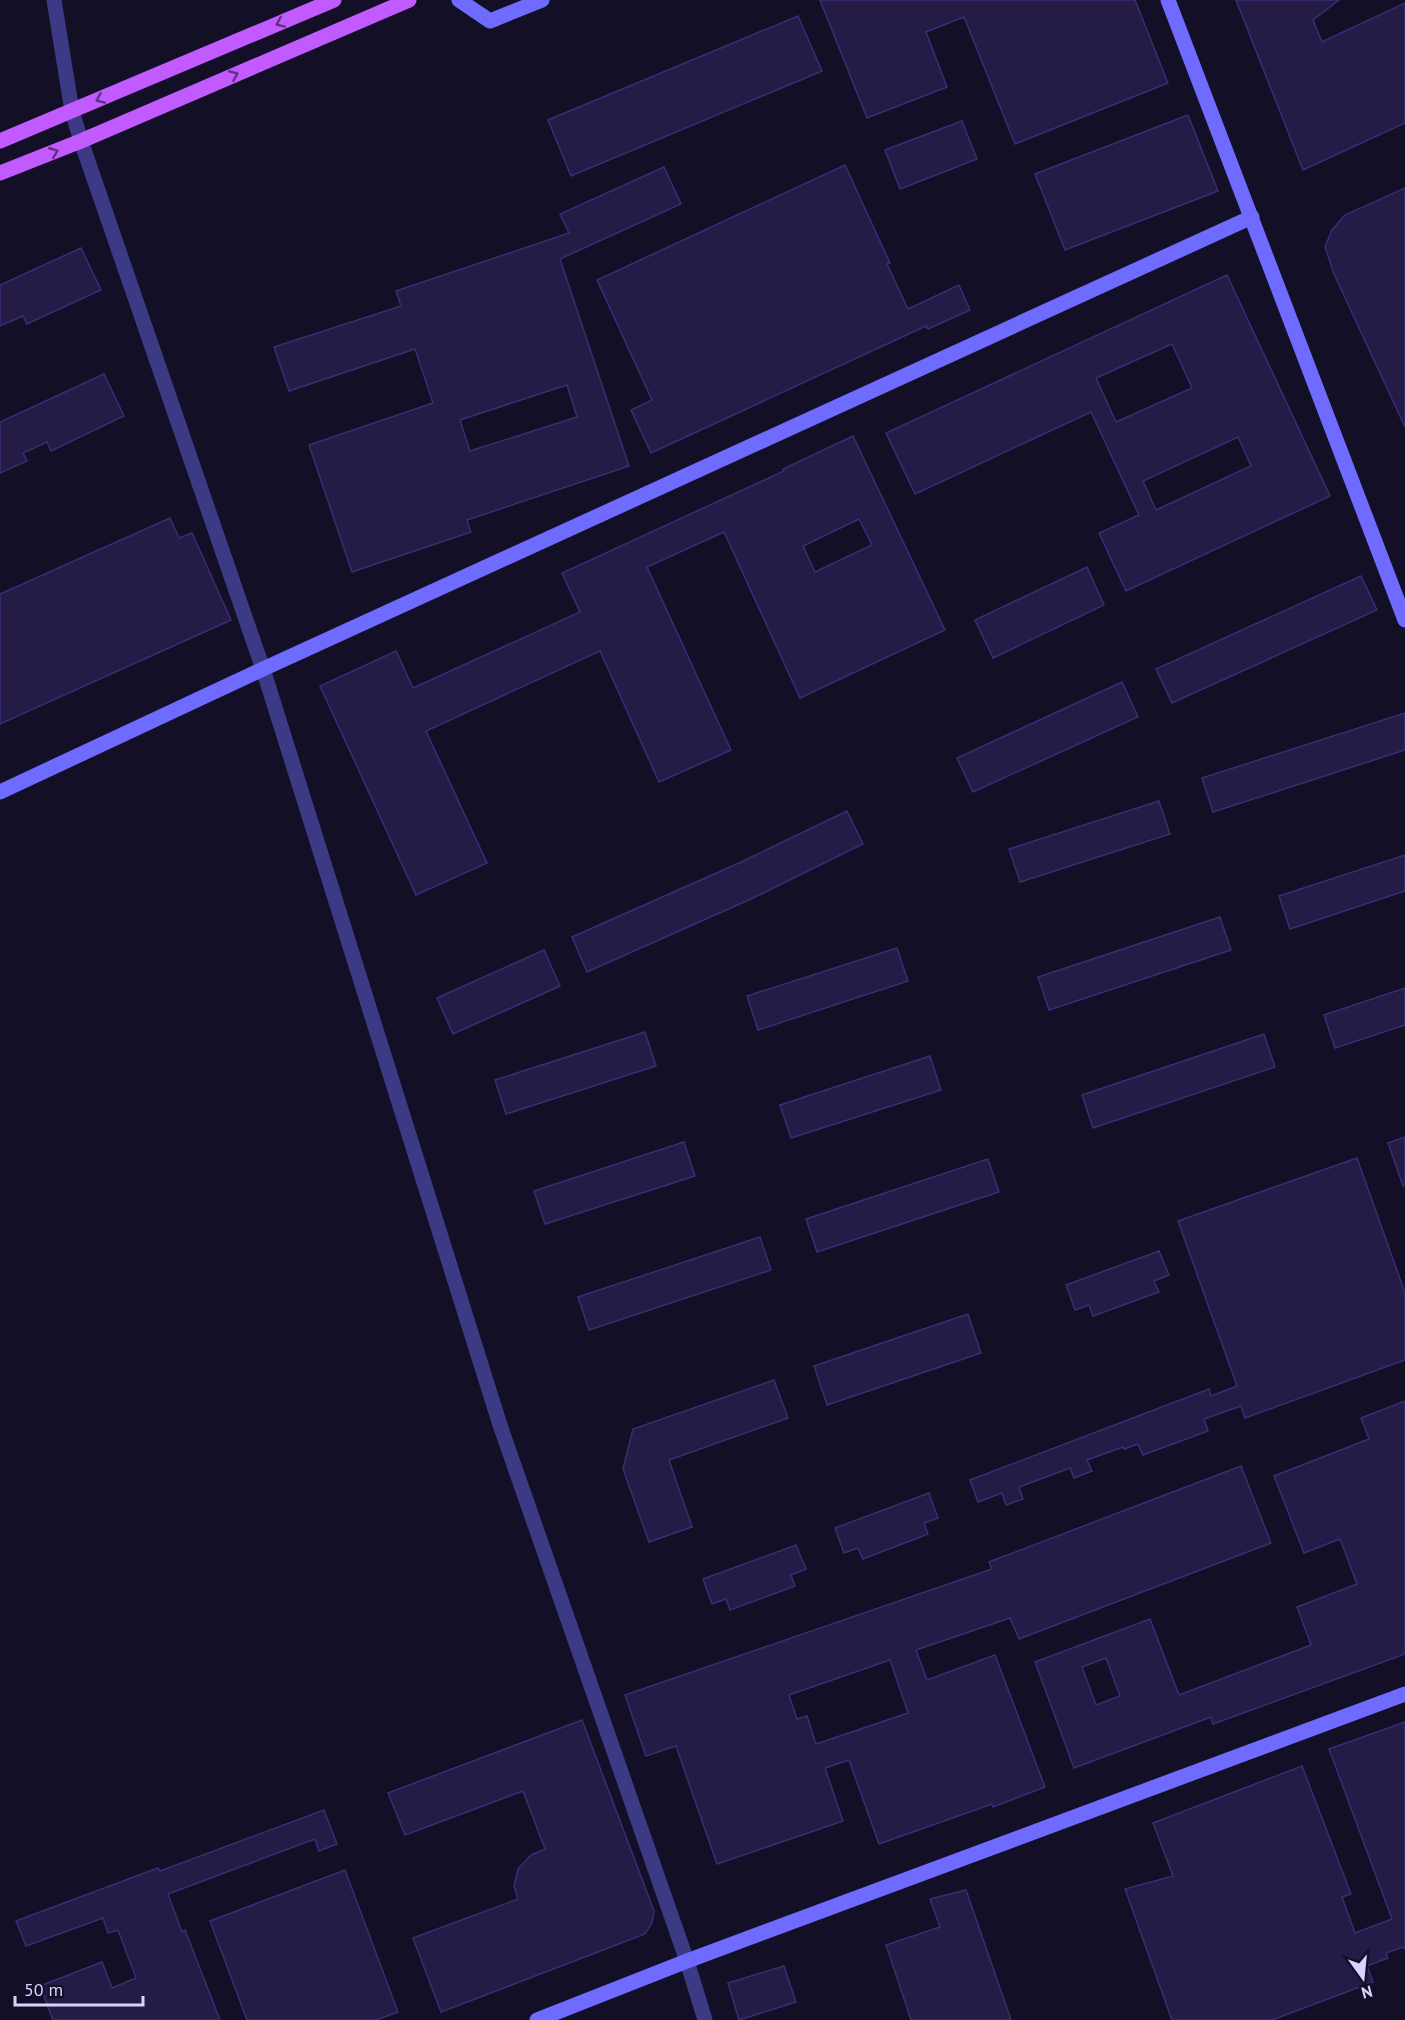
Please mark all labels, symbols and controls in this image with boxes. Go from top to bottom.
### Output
one-way arrow [275,16,286,28]
one-way arrow [227,71,238,83]
one-way arrow [96,92,107,104]
one-way arrow [48,147,59,159]
north arrow [1333,1948,1393,2008]
scale bar [15,1969,142,2007]
text: 50 m [24,1978,63,2001]
text: N [1359,1981,1375,2004]

